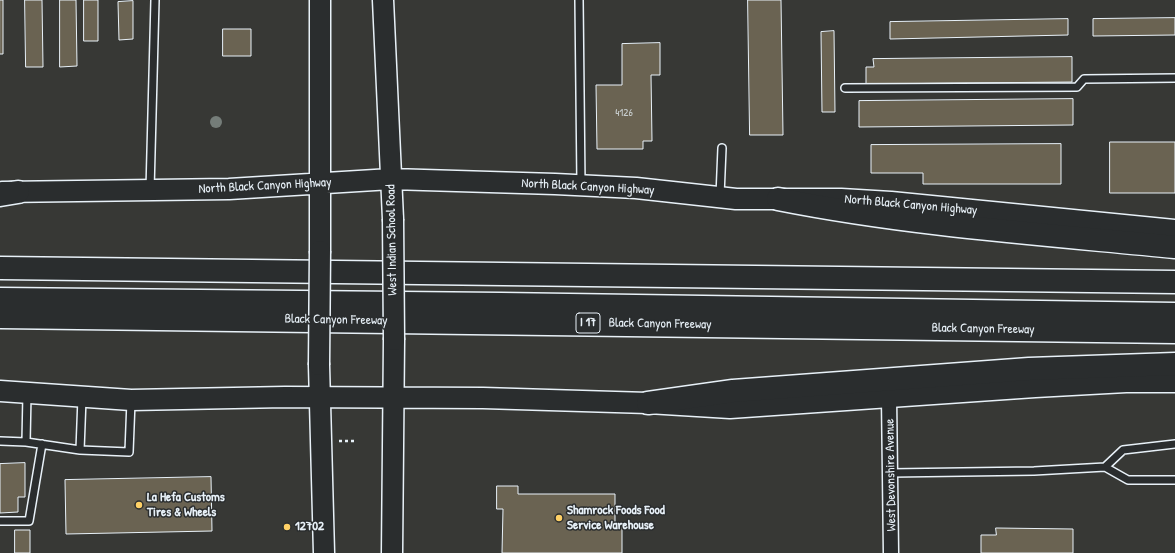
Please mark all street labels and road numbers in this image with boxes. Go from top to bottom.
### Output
street label: North Black Canyon Highway [198,175,332,197]
street label: North Black Canyon Highway [521,176,655,198]
street label: West Indian School Road [383,184,401,296]
street label: North Black Canyon Highway [844,191,978,219]
street label: Black Canyon Freeway [284,311,388,329]
road number: I 17 [576,313,600,333]
street label: Black Canyon Freeway [608,315,712,333]
street label: Black Canyon Freeway [931,320,1035,338]
street label: West Devonshire Avenue [882,418,900,532]

